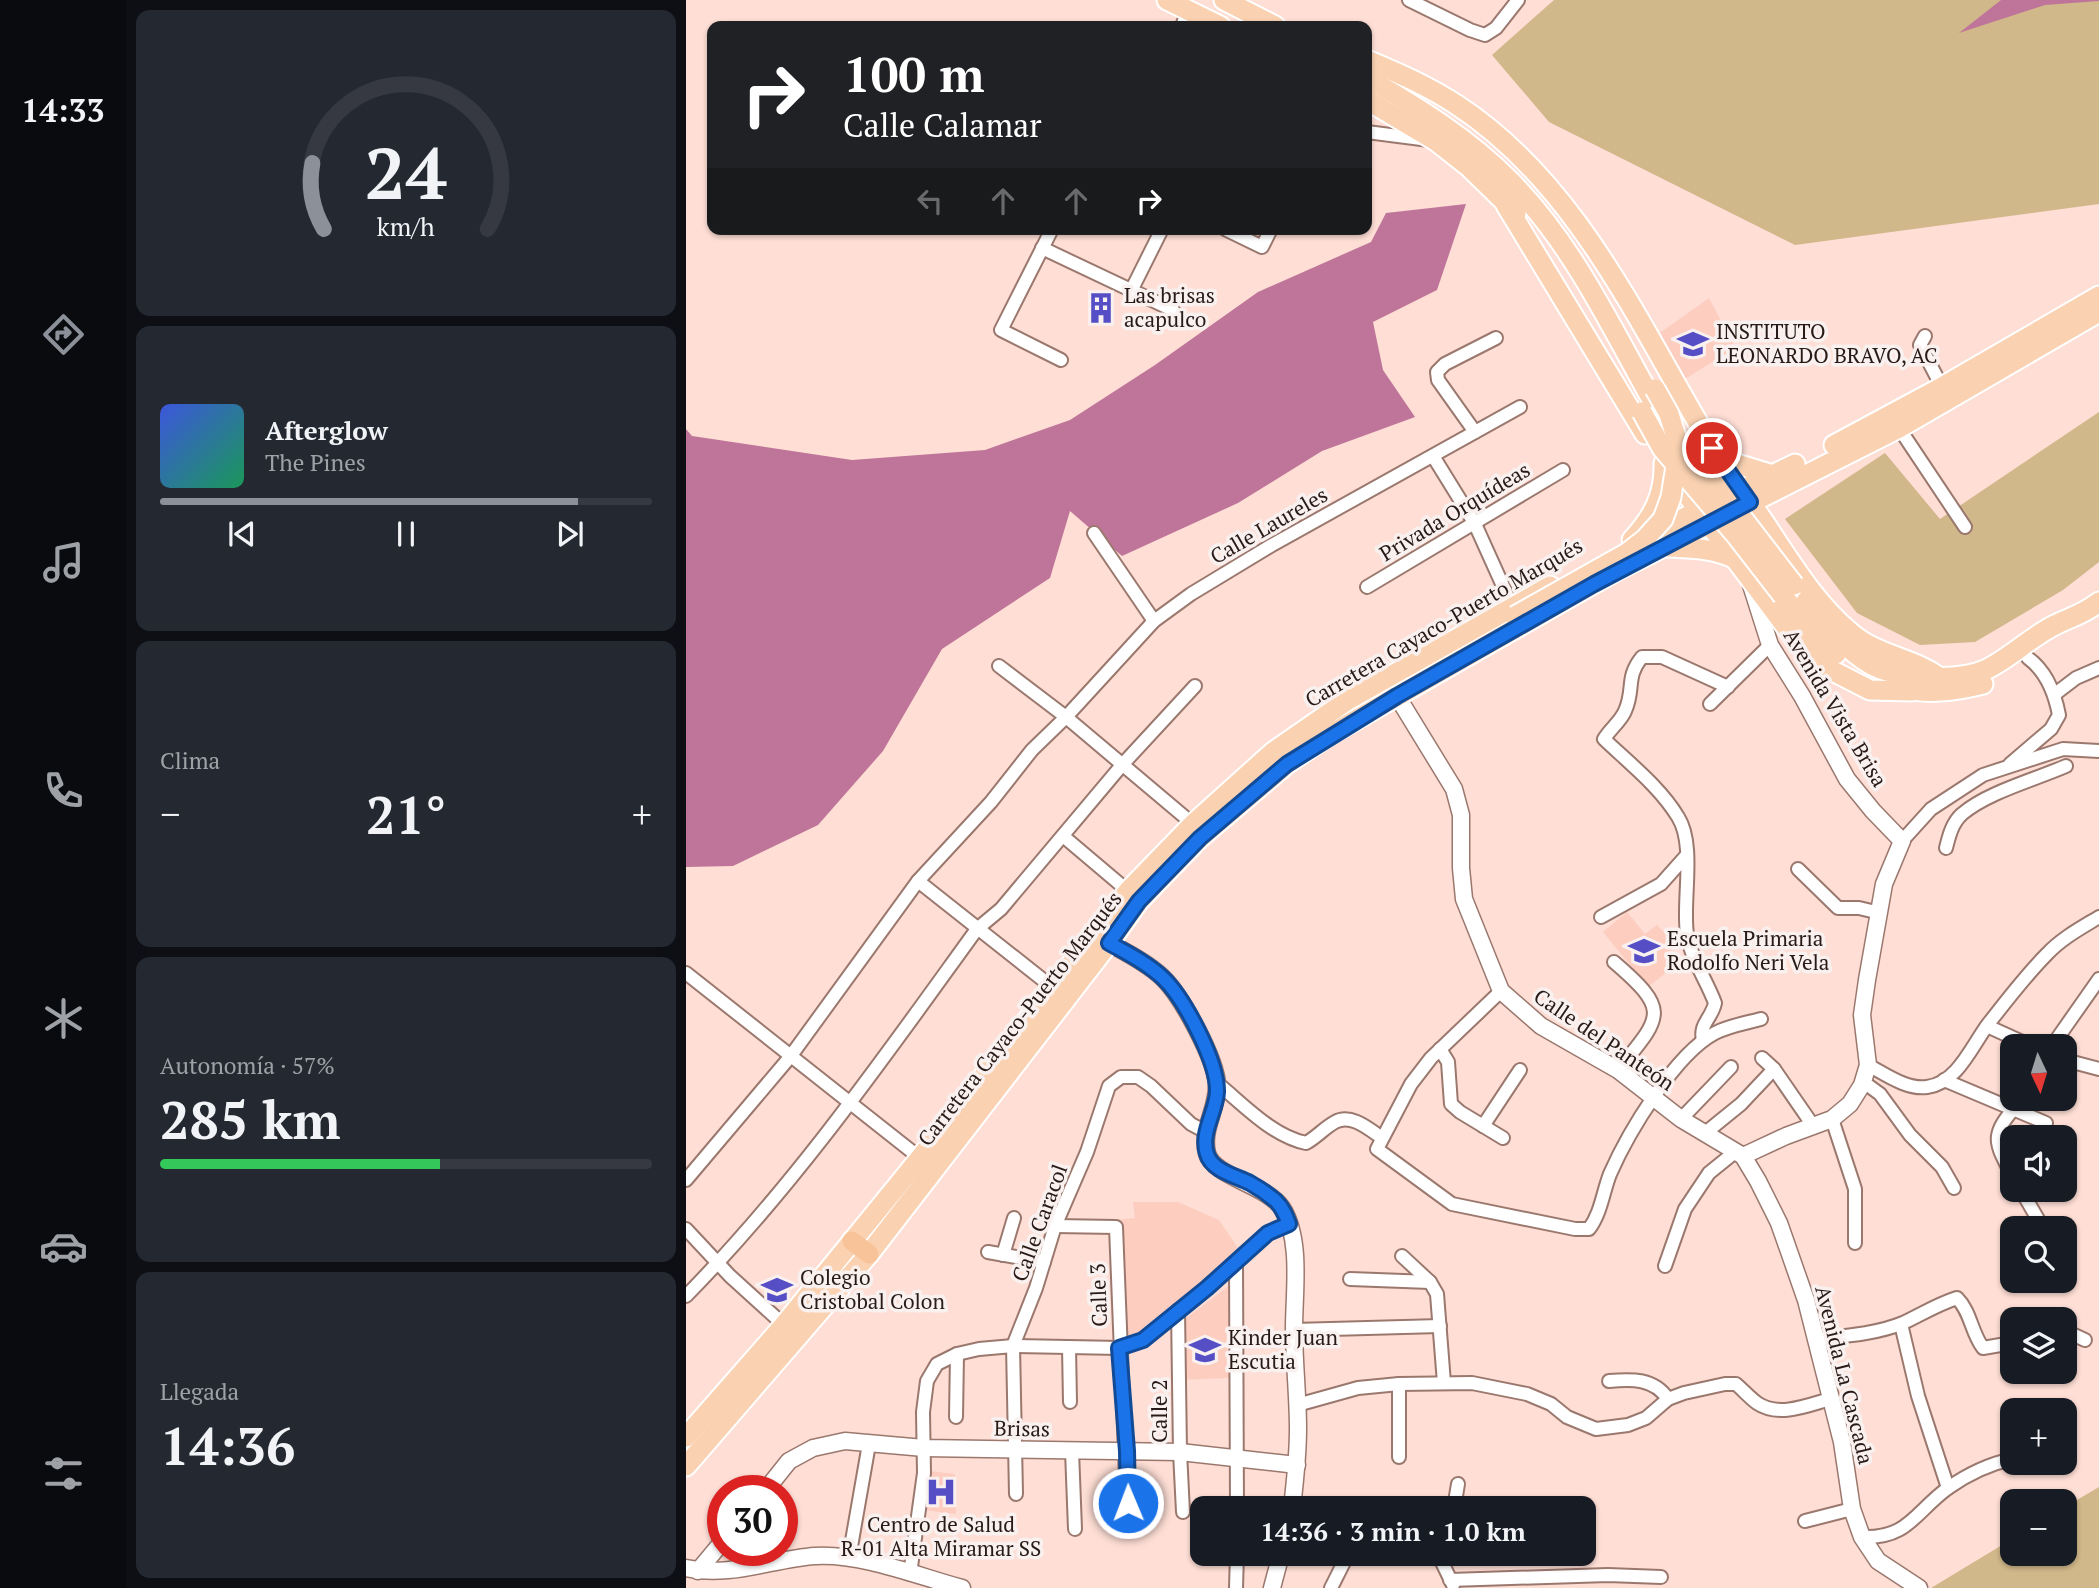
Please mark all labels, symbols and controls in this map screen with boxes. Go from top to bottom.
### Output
text: 100 m [843,41,985,106]
icon: right [728,49,819,140]
text: 14:33 [21,89,105,131]
text: Calle Calamar [843,104,1042,146]
text: 24 [365,123,447,220]
icon: left [911,182,949,220]
icon: ahead [984,182,1022,220]
icon: ahead [1057,182,1095,220]
icon: right [1130,182,1168,220]
text: km/h [377,210,435,243]
place label: Las brisas acapulco [1124,281,1215,333]
building icon: Las brisas acapulco [1084,291,1118,325]
icon: directions [39,310,88,359]
place label: INSTITUTO LEONARDO BRAVO, AC [1716,317,1937,369]
school or university icon: INSTITUTO LEONARDO BRAVO, AC [1676,327,1710,361]
text: Afterglow [265,413,388,447]
pin [1682,418,1742,478]
icon: arrive [1693,429,1731,467]
text: The Pines [265,447,366,478]
street label: Privada Orquídeas [1374,455,1535,567]
street label: Calle Laureles [1205,480,1332,570]
icon: previous [223,515,261,553]
icon: pause [387,515,425,553]
icon: next [551,515,589,553]
street label: Carretera Cayaco-Puerto Marqués [1300,531,1587,713]
icon: music [39,538,88,587]
street label: Avenida Vista Brisa [1778,623,1894,792]
text: Clima [160,745,220,776]
icon: phone [39,766,88,815]
text: 21° [366,780,446,849]
text: − [160,789,180,839]
text: + [632,789,652,839]
street label: Carretera Cayaco-Puerto Marqués [911,885,1128,1152]
place label: Escuela Primaria Rodolfo Neri Vela [1667,924,1830,976]
school or university icon: Escuela Primaria Rodolfo Neri Vela [1627,934,1661,968]
street label: Calle del Panteón [1529,982,1681,1097]
icon: climate [39,994,88,1043]
north arrow [2000,1034,2077,1111]
map controls [2000,1034,2077,1566]
text: Autonomía · 57% [160,1050,335,1081]
text: 285 km [160,1085,341,1154]
button: sound [2000,1125,2077,1202]
street label: Calle Caracol [1005,1160,1073,1285]
button: search [2000,1216,2077,1293]
icon: car [39,1222,88,1271]
place label: Colegio Cristobal Colon [800,1263,945,1315]
street label: Calle 3 [1083,1263,1113,1327]
school or university icon: Colegio Cristobal Colon [760,1273,794,1307]
street label: Avenida La Cascada [1809,1283,1881,1467]
button: layers [2000,1307,2077,1384]
place label: Kinder Juan Escutia [1228,1323,1339,1375]
school or university icon: Kinder Juan Escutia [1188,1333,1222,1367]
text: Llegada [160,1376,239,1407]
street label: Calle 2 [1145,1379,1173,1443]
button: + [2000,1398,2077,1475]
text: 14:36 [160,1411,295,1480]
street label: Brisas [994,1414,1050,1442]
icon: filters [39,1449,88,1498]
position arrow [1091,1466,1165,1540]
speed limit sign: 30 [707,1475,798,1566]
hospital icon: Centro de Salud R-01 Alta Miramar SS [924,1475,958,1509]
button: − [2000,1489,2077,1566]
place label: Centro de Salud R-01 Alta Miramar SS [841,1510,1041,1562]
text: 14:36 · 3 min · 1.0 km [1260,1514,1526,1548]

